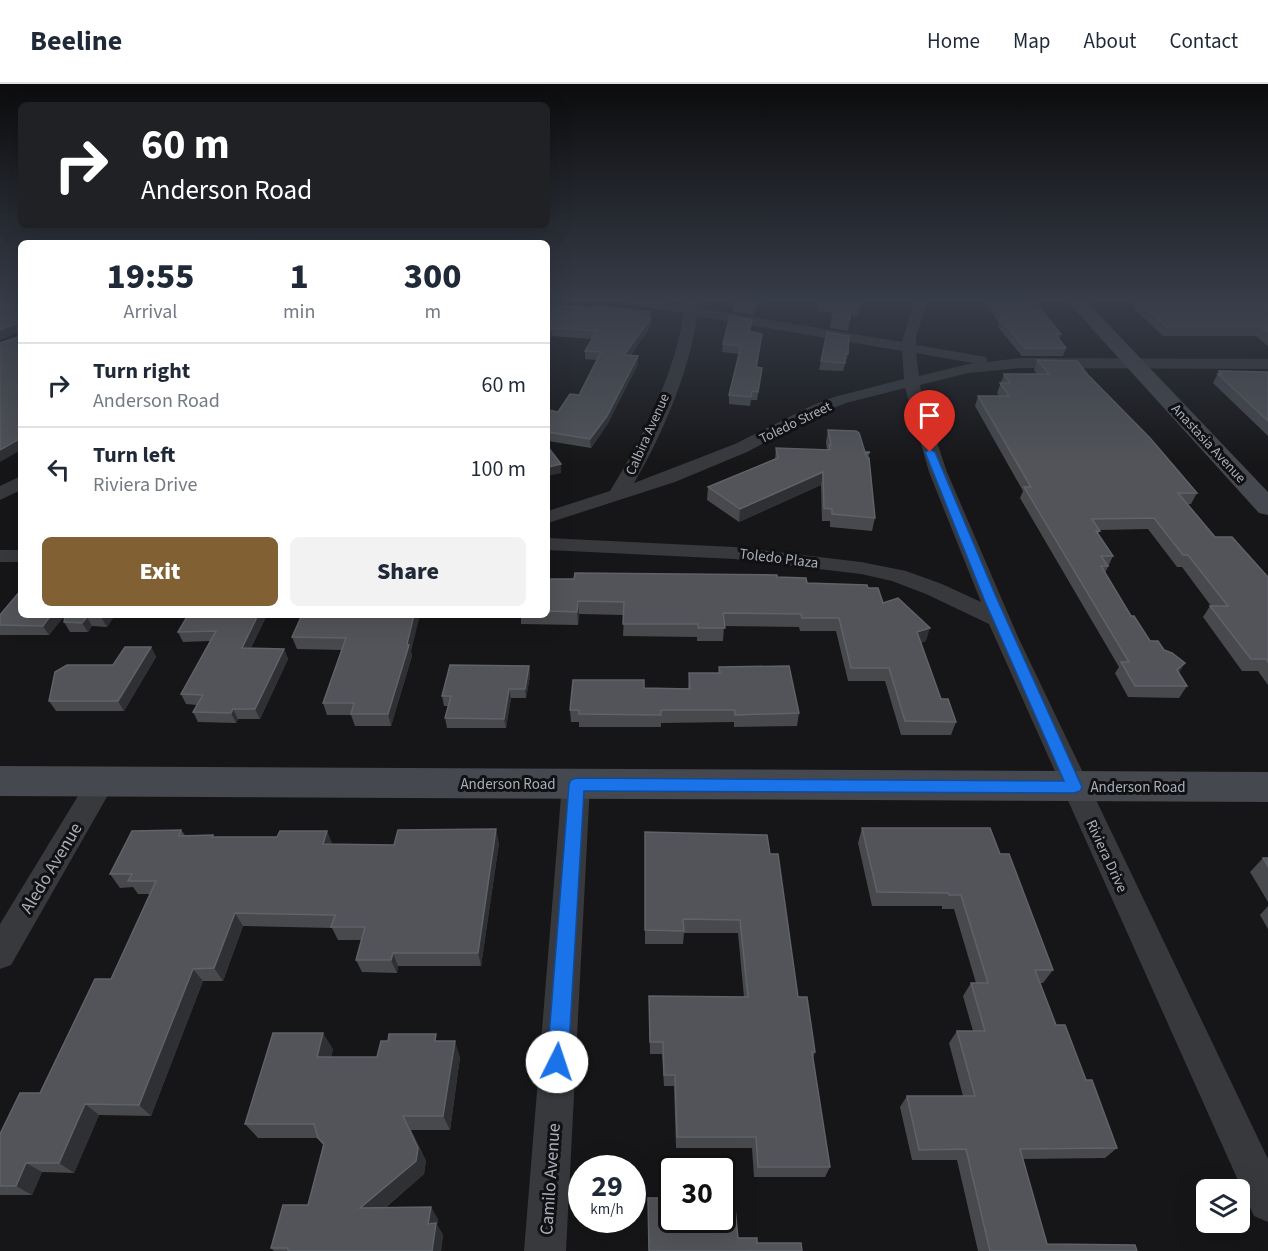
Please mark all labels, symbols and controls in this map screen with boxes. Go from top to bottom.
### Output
text: Beeline [30,21,122,61]
text: Home [927,26,980,56]
text: Map [1013,26,1051,56]
text: About [1084,26,1136,56]
text: Contact [1169,26,1238,56]
text: 60 m [141,115,230,175]
icon: right [42,126,120,204]
text: Anderson Road [141,171,312,210]
text: 19:55 [106,251,195,302]
text: 1 [290,251,309,302]
text: 300 [404,251,462,302]
text: Arrival [124,298,177,326]
text: min [283,298,315,326]
text: m [424,298,441,326]
text: Turn right [93,355,190,387]
icon: right [42,369,75,402]
text: 60 m [481,369,526,401]
text: Anderson Road [93,387,220,415]
street label: Calbira Avenue [621,390,675,478]
pin [904,390,955,452]
street label: Toledo Street [756,397,835,449]
icon: arrive [913,399,946,432]
street label: Anastasia Avenue [1166,400,1250,488]
text: Turn left [93,439,175,471]
icon: left [42,453,75,486]
text: 100 m [471,453,526,485]
text: Riviera Drive [93,471,197,499]
button: Exit [42,537,278,606]
button: Share [290,537,526,606]
street label: Toledo Plaza [738,543,820,574]
street label: Anderson Road [460,774,556,795]
street label: Anderson Road [1090,777,1186,798]
street label: Riviera Drive [1080,816,1133,896]
street label: Aledo Avenue [14,818,88,918]
position arrow [525,1030,589,1094]
street label: Camilo Avenue [534,1122,567,1236]
speed limit sign: 30 [658,1155,736,1233]
text: 29 [591,1165,623,1208]
map controls [1196,1179,1250,1233]
button: layers [1196,1179,1250,1233]
text: km/h [590,1199,624,1220]

